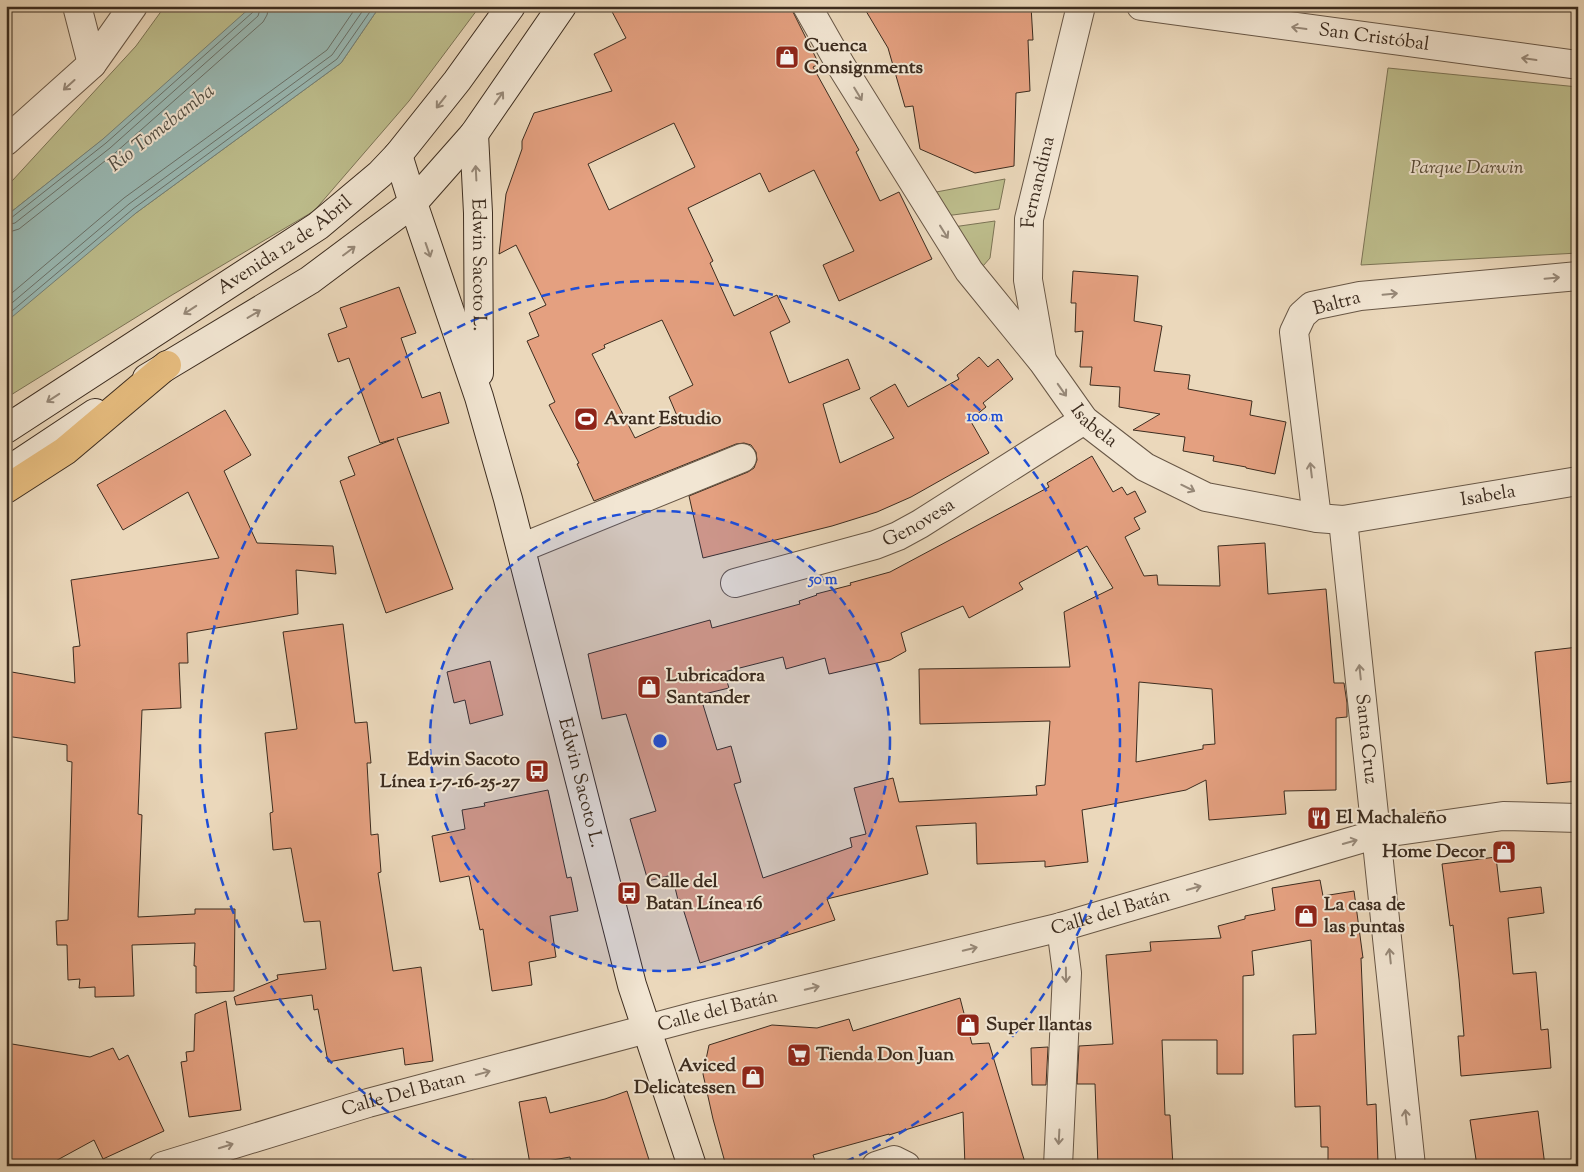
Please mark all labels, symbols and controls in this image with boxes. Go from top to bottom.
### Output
street label: San Cristóbal [1317,17,1431,58]
one-way arrow [1291,22,1307,32]
place label: Cuenca Consignments [804,33,924,82]
shop icon: Cuenca Consignments [774,44,800,70]
one-way arrow [1522,54,1538,64]
water label: Río Tomebamba [102,78,222,180]
one-way arrow [63,79,76,90]
one-way arrow [853,86,863,100]
one-way arrow [494,91,504,105]
one-way arrow [435,95,446,108]
street label: Fernandina [1015,133,1062,228]
park label: Parque Darwin [1410,155,1524,182]
one-way arrow [471,165,480,181]
street label: Avenida 12 de Abril [212,189,358,302]
street label: Edwin Sacoto L. [464,198,492,331]
one-way arrow [939,224,949,238]
one-way arrow [424,241,434,257]
one-way arrow [342,246,356,256]
one-way arrow [1543,273,1559,283]
street label: Baltra [1310,285,1364,323]
one-way arrow [1382,289,1398,298]
one-way arrow [183,305,197,315]
one-way arrow [246,308,260,318]
one-way arrow [1057,382,1067,396]
one-way arrow [47,394,61,404]
street label: Isabela [1063,399,1123,455]
sports icon: Avant Estudio [573,406,599,432]
place label: Avant Estudio [604,406,722,433]
text: 100 m [967,407,1004,428]
one-way arrow [1306,462,1316,478]
street label: Isabela [1458,478,1518,514]
one-way arrow [1180,484,1195,493]
street label: Genovesa [879,492,960,554]
text: 50 m [808,570,838,591]
place label: Lubricadora Santander [666,663,765,712]
one-way arrow [1355,664,1365,680]
shop icon: Lubricadora Santander [636,674,662,700]
street label: Santa Cruz [1348,692,1384,785]
street label: Edwin Sacoto L. [551,715,610,850]
centre of rings [651,732,669,750]
place label: Edwin Sacoto Línea 1-7-16-25-27 [380,747,521,796]
bus stop icon: Edwin Sacoto Línea 1-7-16-25-27 [524,758,550,784]
restaurant icon: El Machaleño [1306,805,1332,831]
place label: El Machaleño [1336,805,1447,832]
one-way arrow [1342,836,1358,846]
place label: Home Decor [1382,839,1487,866]
shop icon: Home Decor [1491,839,1517,865]
place label: Calle del Batan Línea 16 [646,869,763,918]
bus stop icon: Calle del Batan Línea 16 [616,880,642,906]
street label: Calle del Batán [1048,882,1173,942]
one-way arrow [1186,882,1202,892]
place label: La casa de las puntas [1324,892,1405,941]
shop icon: La casa de las puntas [1293,903,1319,929]
one-way arrow [962,944,978,953]
one-way arrow [1385,948,1395,964]
one-way arrow [1062,967,1071,983]
street label: Calle del Batán [655,983,780,1039]
one-way arrow [804,983,820,992]
shop icon: Super llantas [955,1012,981,1038]
place label: Super llantas [986,1012,1092,1039]
supermarket icon: Tienda Don Juan [786,1042,812,1068]
place label: Tienda Don Juan [816,1042,955,1069]
place label: Aviced Delicatessen [634,1053,737,1102]
street label: Calle Del Batan [338,1064,468,1124]
shop icon: Aviced Delicatessen [740,1064,766,1090]
one-way arrow [475,1067,491,1077]
one-way arrow [1401,1110,1411,1126]
one-way arrow [1055,1129,1064,1145]
one-way arrow [217,1140,233,1150]

